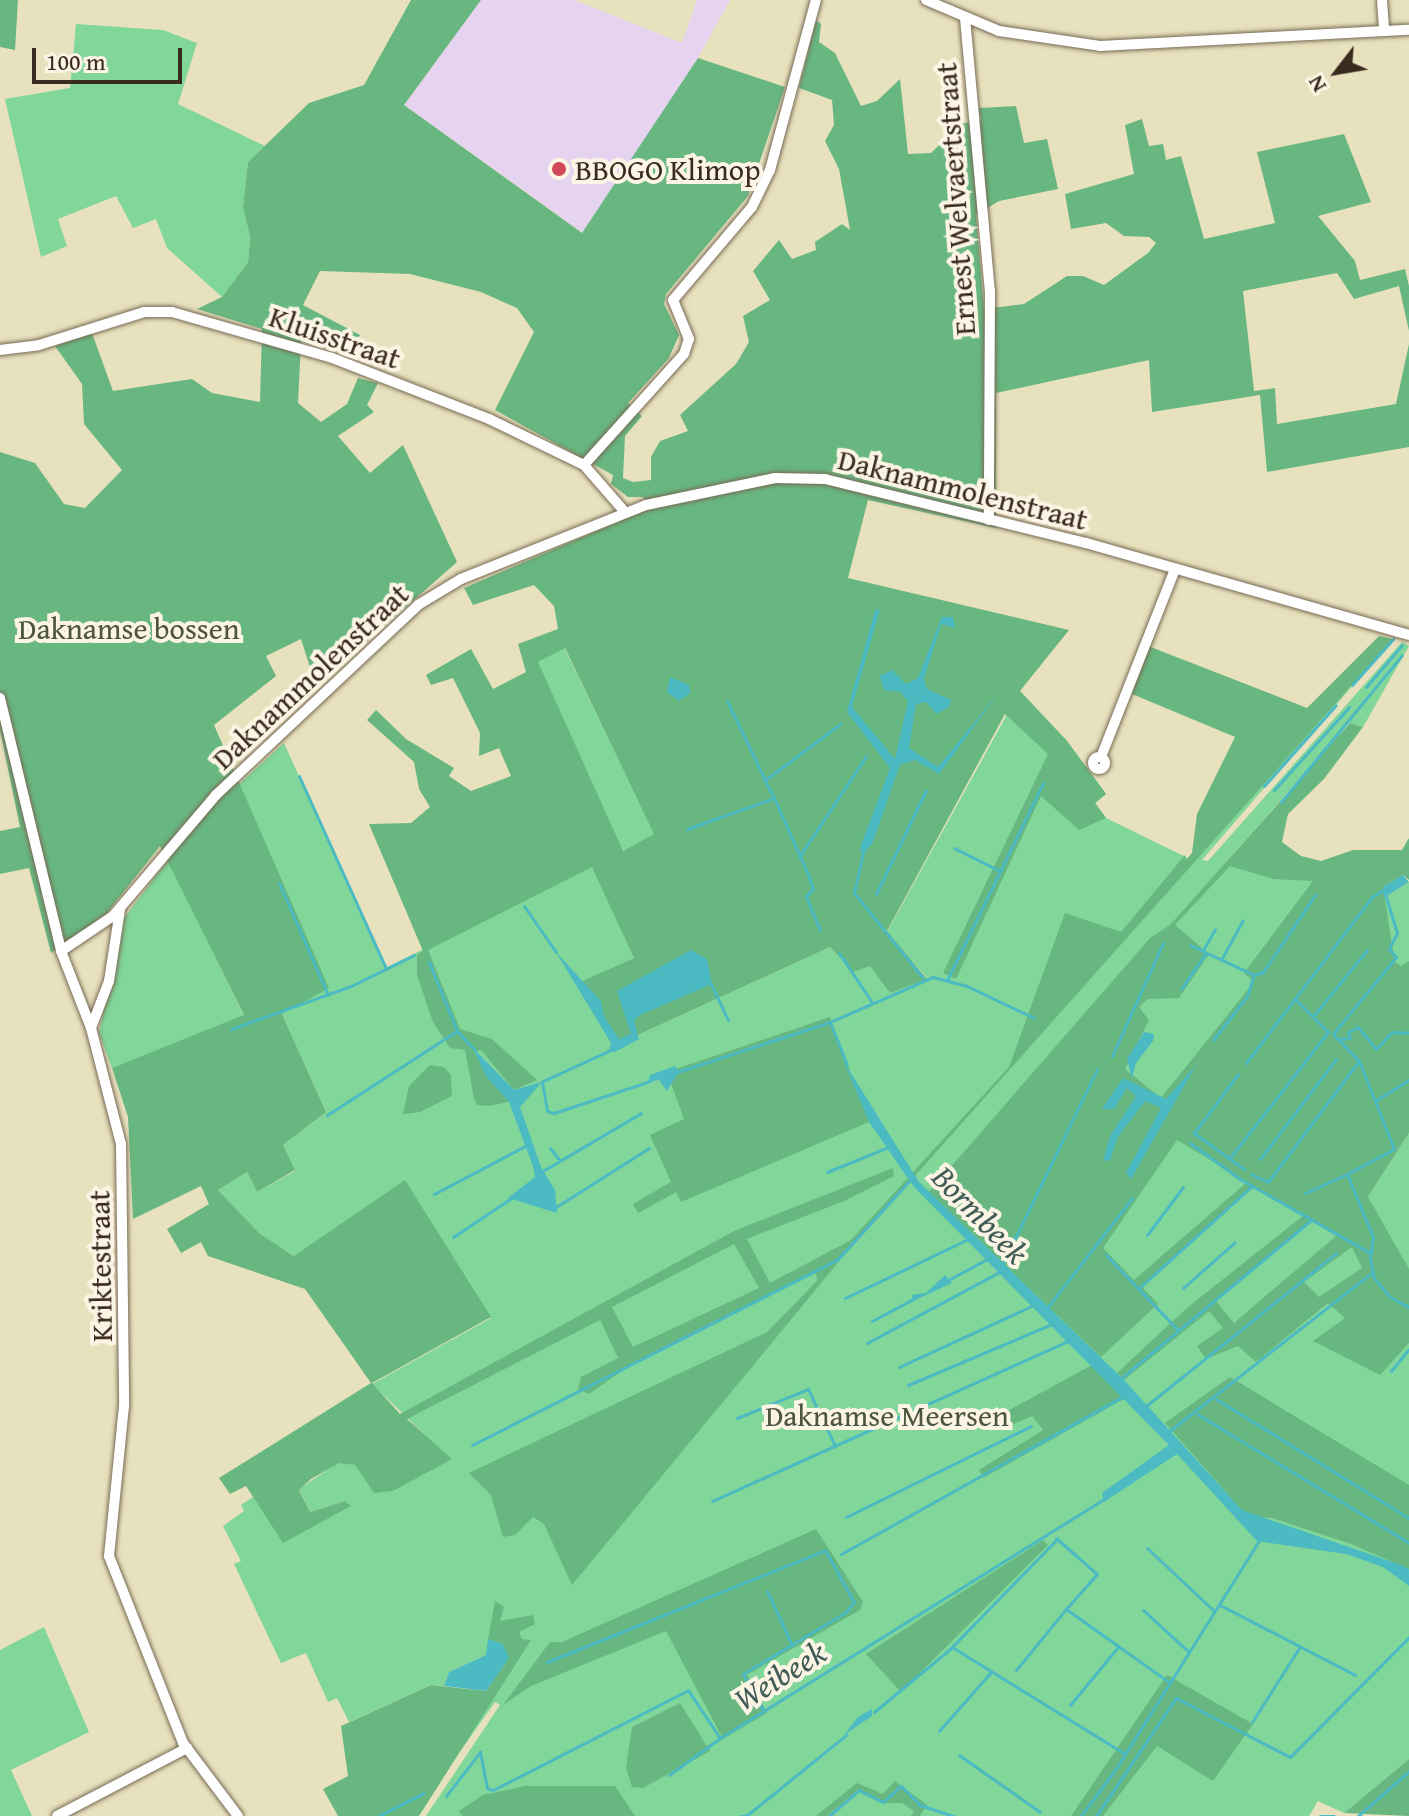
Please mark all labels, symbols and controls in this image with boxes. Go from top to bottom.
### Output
scale bar [36,32,186,82]
north arrow [1297,32,1377,112]
text: 100 m [46,44,106,79]
street label: Ernest Welvaertstraat [928,61,982,337]
text: N [1299,70,1334,99]
place label: BBOGO Klimop [575,151,760,187]
marker: BBOGO Klimop [550,160,568,178]
street label: Kluisstraat [265,298,405,376]
street label: Daknammolenstraat [835,441,1091,537]
street label: Daknammolenstraat [204,576,416,776]
park label: Daknamse bossen [18,610,240,646]
water label: Bormbeek [924,1158,1036,1272]
street label: Kriktestraat [81,1190,119,1342]
park label: Daknamse Meersen [765,1397,1009,1433]
water label: Weibeek [727,1633,833,1719]

